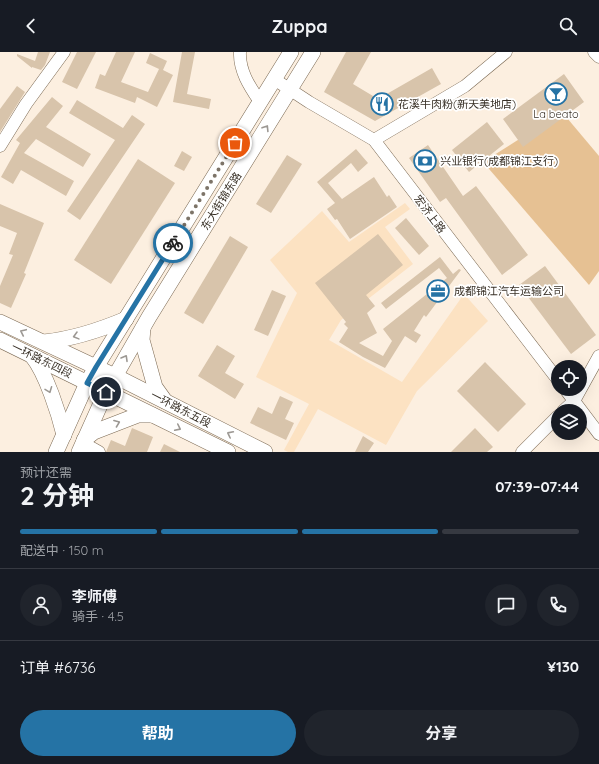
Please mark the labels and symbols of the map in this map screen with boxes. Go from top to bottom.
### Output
bar icon: La beato [543,81,569,107]
restaurant icon: 花溪牛肉粉(新天美地店) [369,91,395,117]
place label: 花溪牛肉粉(新天美地店) [398,97,516,111]
place label: La beato [533,107,579,121]
pin [218,126,252,160]
one-way arrow [262,126,269,133]
bank icon: 兴业银行(成都锦江支行) [412,148,438,174]
place label: 兴业银行(成都锦江支行) [440,154,558,168]
street label: 东大街锦东路 [198,169,244,233]
street label: 宏济上路 [411,192,449,236]
courier [153,223,193,263]
office icon: 成都锦江汽车运输公司 [425,278,451,304]
place label: 成都锦江汽车运输公司 [454,284,564,298]
one-way arrow [19,329,27,337]
one-way arrow [73,331,80,340]
street label: 一环路东四段 [9,339,75,381]
one-way arrow [120,355,127,362]
pin [89,375,123,409]
one-way arrow [44,386,53,393]
street label: 一环路东五段 [148,388,214,430]
one-way arrow [113,420,120,428]
one-way arrow [174,423,182,431]
one-way arrow [227,432,235,439]

